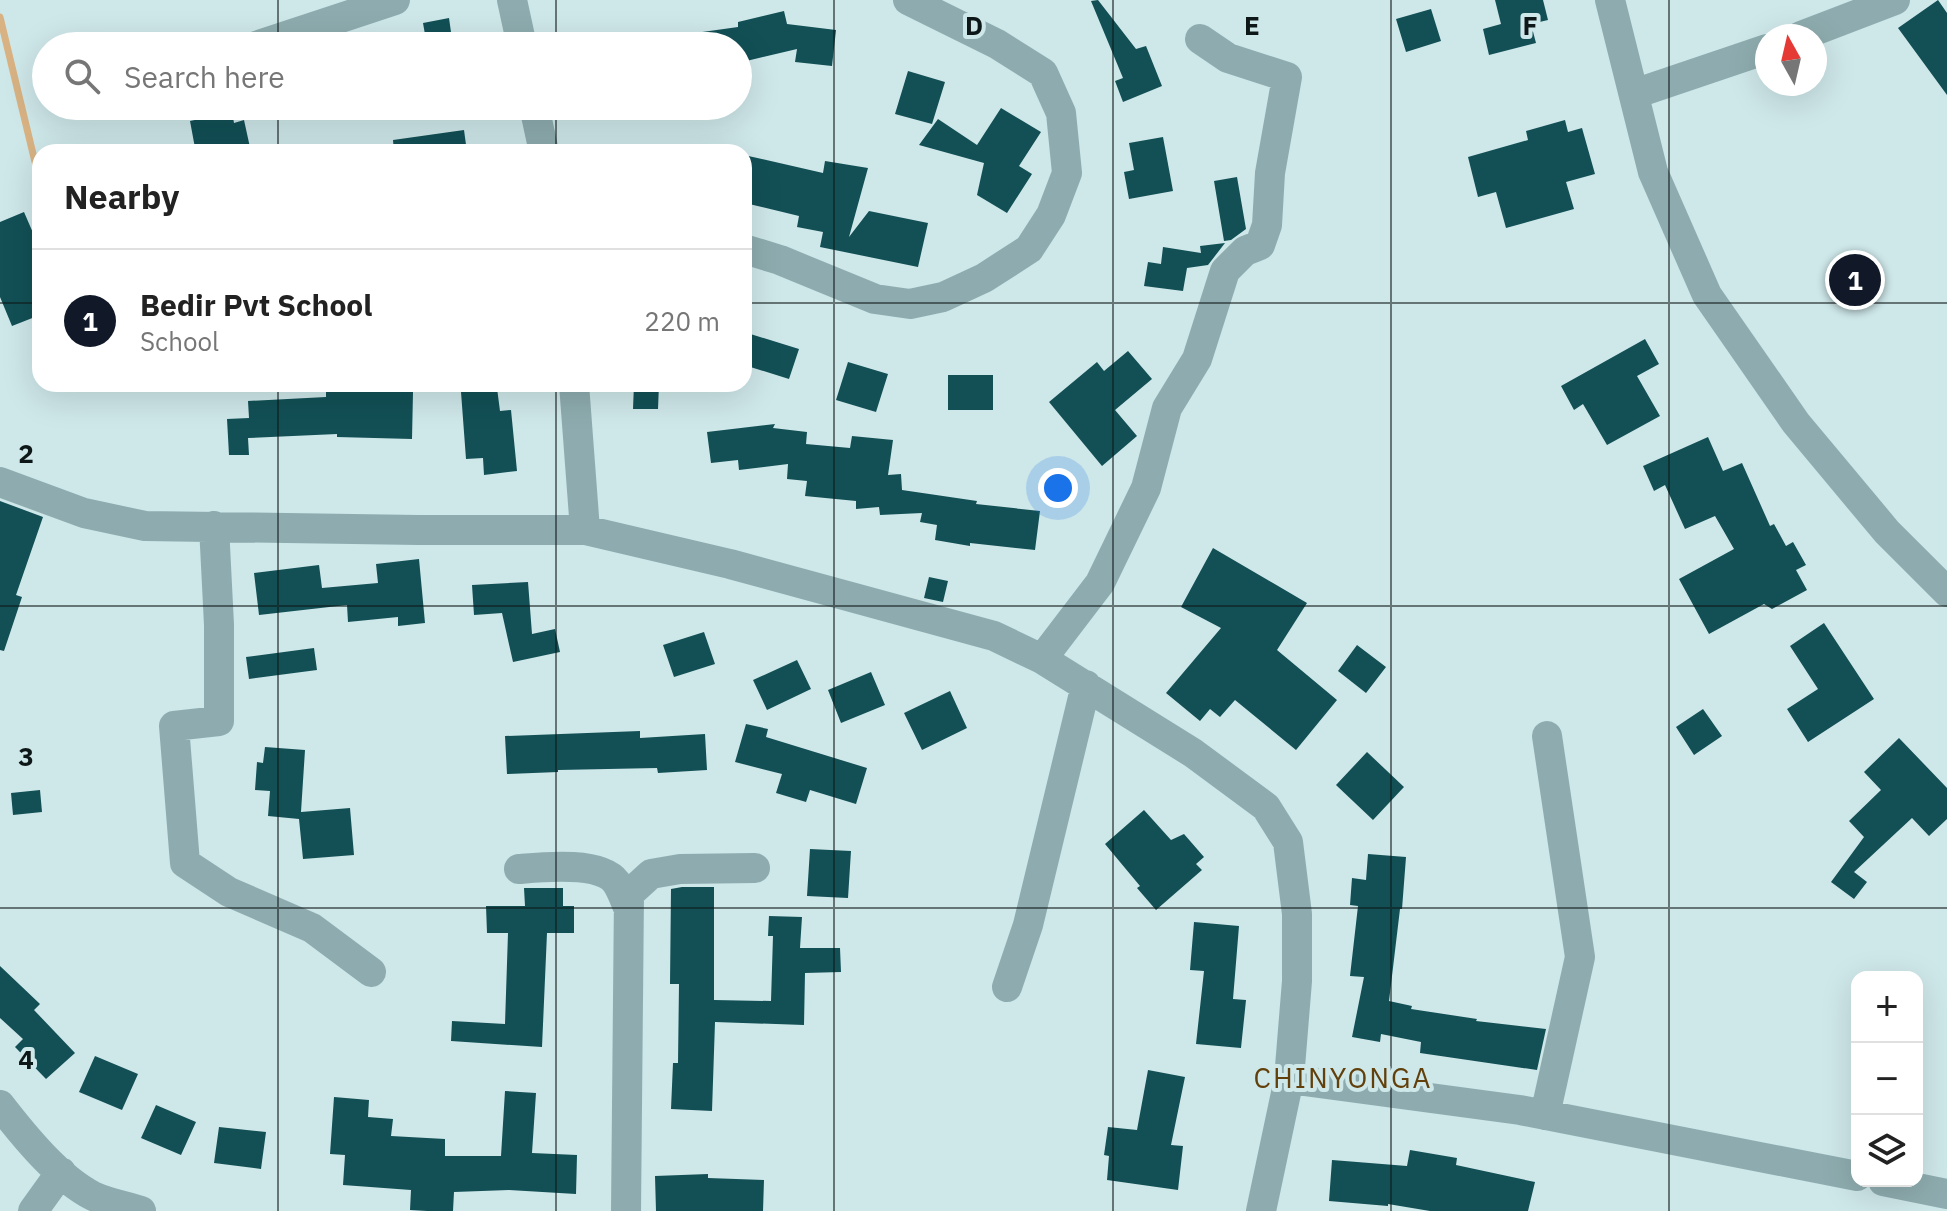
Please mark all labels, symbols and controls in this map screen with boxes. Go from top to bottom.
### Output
text: D [965,8,983,42]
text: E [1244,8,1260,42]
text: F [1522,8,1538,42]
north arrow [1755,24,1827,96]
search box [32,32,752,120]
icon: search [60,54,104,98]
text: Search here [124,57,285,96]
text: Nearby [64,174,179,218]
pin: 1 [1829,250,1881,310]
text: Bedir Pvt School [140,285,372,324]
text: 1 [82,304,98,338]
text: 220 m [644,304,720,338]
text: School [140,324,219,358]
text: 2 [18,436,34,470]
your location [1038,468,1078,508]
text: 3 [18,739,34,773]
map controls [1851,971,1923,1187]
button: + [1851,971,1923,1043]
text: 4 [18,1042,34,1076]
button: − [1851,1043,1923,1115]
district label: CHINYONGA [1254,1059,1432,1096]
button: layers [1851,1115,1923,1187]

